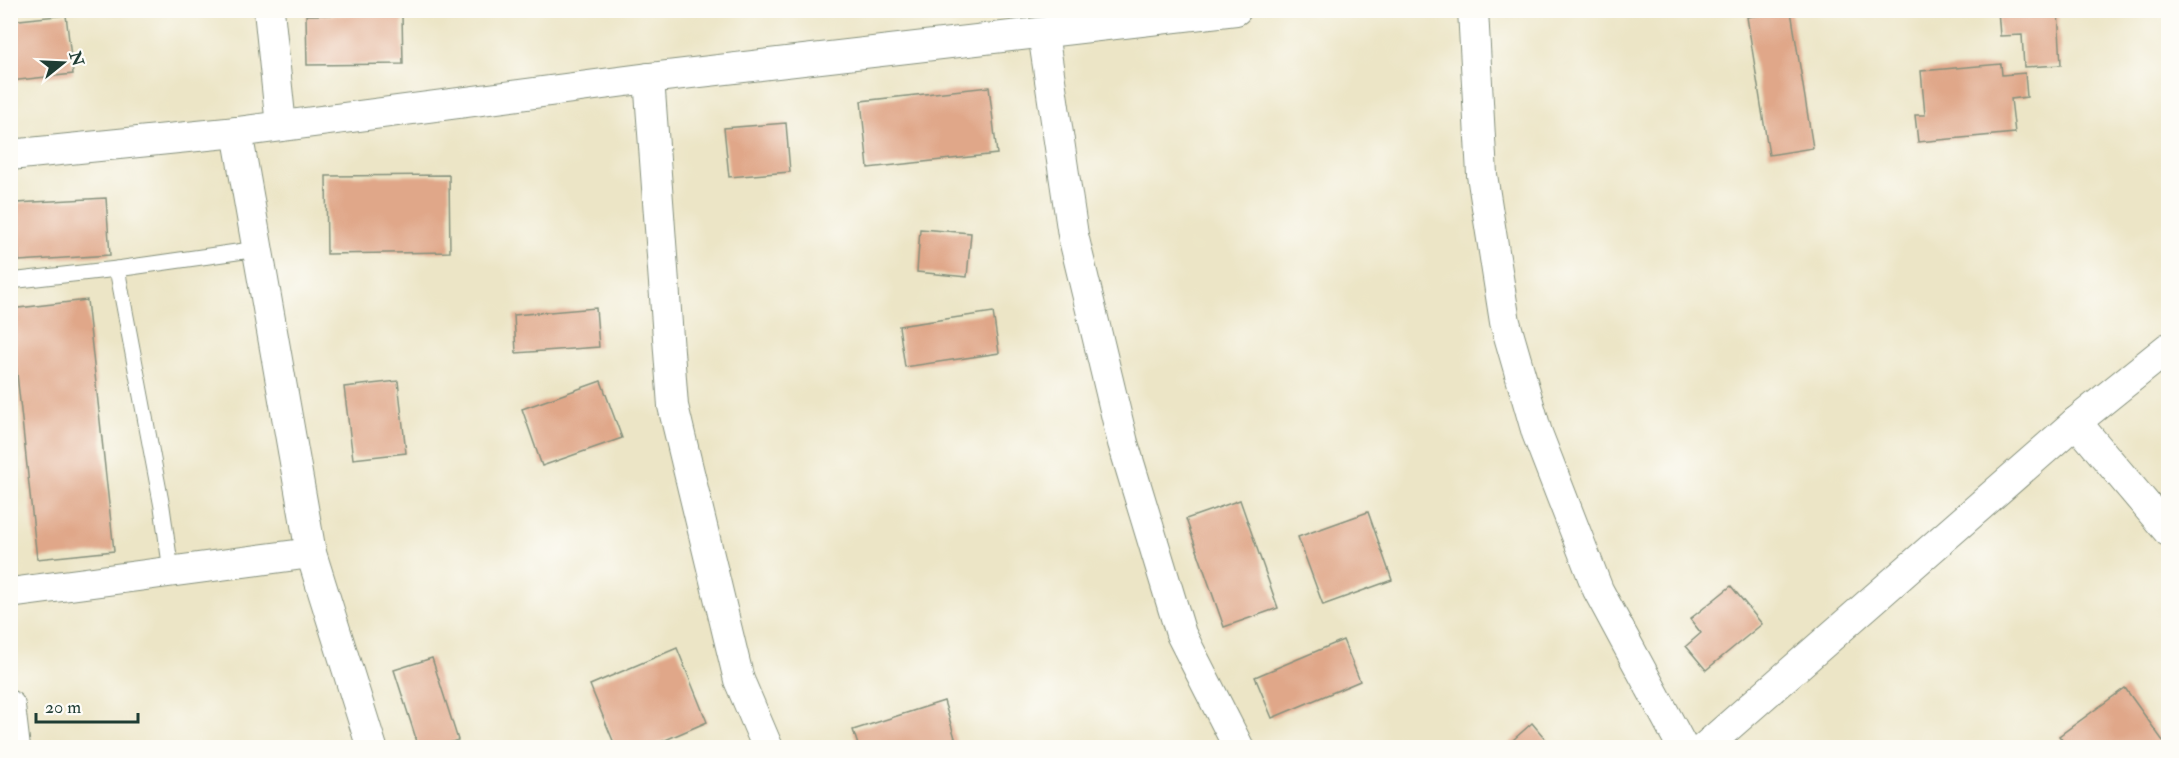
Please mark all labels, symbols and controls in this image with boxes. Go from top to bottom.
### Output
north arrow [33,33,93,93]
text: N [64,48,88,69]
scale bar [36,686,138,724]
text: 20 m [45,696,81,719]

